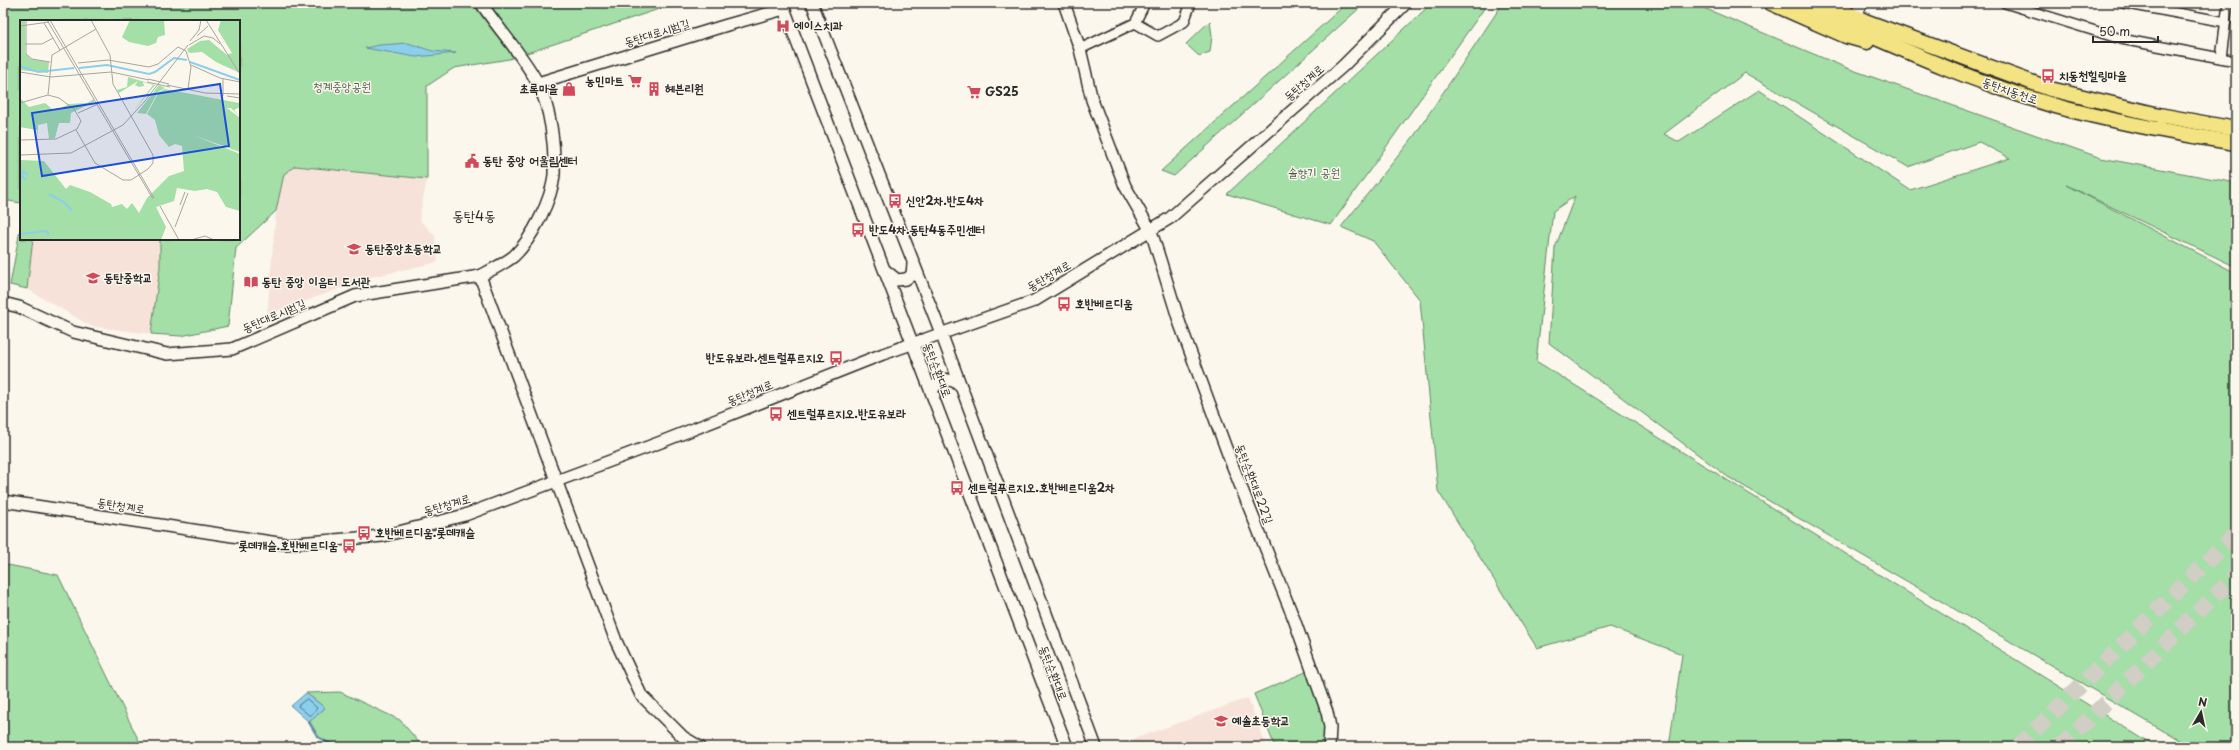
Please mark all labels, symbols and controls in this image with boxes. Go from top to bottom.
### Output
street label: 동탄대로시범길 [622,13,692,51]
place label: 에이스치과 [793,16,843,34]
hospital icon: 에이스치과 [775,18,791,34]
scale bar [2093,18,2158,44]
inset map [20,20,240,240]
text: 50 m [2099,22,2130,40]
street label: 동탄청계로 [1279,60,1327,105]
place label: 치동천힐링마을 [2059,66,2127,84]
bus stop icon: 치동천힐링마을 [2040,68,2056,84]
place label: 농민마트 [585,71,624,89]
street label: 동탄치동천로 [1980,72,2041,108]
supermarket icon: 농민마트 [627,73,643,89]
park label: 청계중앙공원 [313,77,371,95]
place label: 초록마을 [519,79,558,97]
place label: 헤븐리원 [665,79,704,97]
shop icon: 초록마을 [561,81,577,97]
building icon: 헤븐리원 [646,81,662,97]
place label: GS25 [985,82,1019,100]
supermarket icon: GS25 [966,84,982,100]
place label: 동탄 중앙 어울림센터 [483,151,578,169]
public building icon: 동탄 중앙 어울림센터 [464,153,480,169]
park label: 솔향기 공원 [1288,163,1340,181]
place label: 신안2차.반도4차 [906,191,984,209]
bus stop icon: 신안2차.반도4차 [887,193,903,209]
district label: 동탄4동 [452,205,496,226]
place label: 반도4차.동탄4동주민센터 [869,220,985,238]
bus stop icon: 반도4차.동탄4동주민센터 [850,222,866,238]
place label: 동탄중앙초등학교 [365,239,442,257]
school or university icon: 동탄중앙초등학교 [346,241,362,257]
street label: 동탄청계로 [1023,255,1074,295]
place label: 동탄중학교 [104,268,152,286]
school or university icon: 동탄중학교 [85,270,101,286]
place label: 동탄 중앙 이음터 도서관 [262,272,370,290]
library icon: 동탄 중앙 이음터 도서관 [243,274,259,290]
street label: 동탄대로시범길 [239,293,309,337]
place label: 호반베르디움 [1075,294,1133,312]
bus stop icon: 호반베르디움 [1056,296,1072,312]
street label: 동탄순환대로 [919,339,957,400]
place label: 반도유보라.센트럴푸르지오 [706,348,825,366]
bus stop icon: 반도유보라.센트럴푸르지오 [828,350,844,366]
street label: 동탄청계로 [724,375,775,409]
place label: 센트럴푸르지오.반도유보라 [786,404,907,422]
bus stop icon: 센트럴푸르지오.반도유보라 [768,406,784,422]
street label: 동탄순환대로22길 [1231,441,1279,527]
place label: 센트럴푸르지오.호반베르디움2차 [967,478,1115,496]
bus stop icon: 센트럴푸르지오.호반베르디움2차 [949,480,965,496]
street label: 동탄청계로 [421,489,472,519]
street label: 동탄청계로 [96,492,146,518]
place label: 호반베르디움.롯데캐슬 [375,523,475,541]
bus stop icon: 호반베르디움.롯데캐슬 [356,525,372,541]
place label: 롯데캐슬.호반베르디움 [238,536,338,554]
bus stop icon: 롯데캐슬.호반베르디움 [341,538,357,554]
street label: 동탄순환대로 [1035,642,1073,703]
north arrow [2181,692,2221,732]
text: N [2197,693,2209,711]
place label: 예솔초등학교 [1231,711,1290,729]
school or university icon: 예솔초등학교 [1213,713,1229,729]

